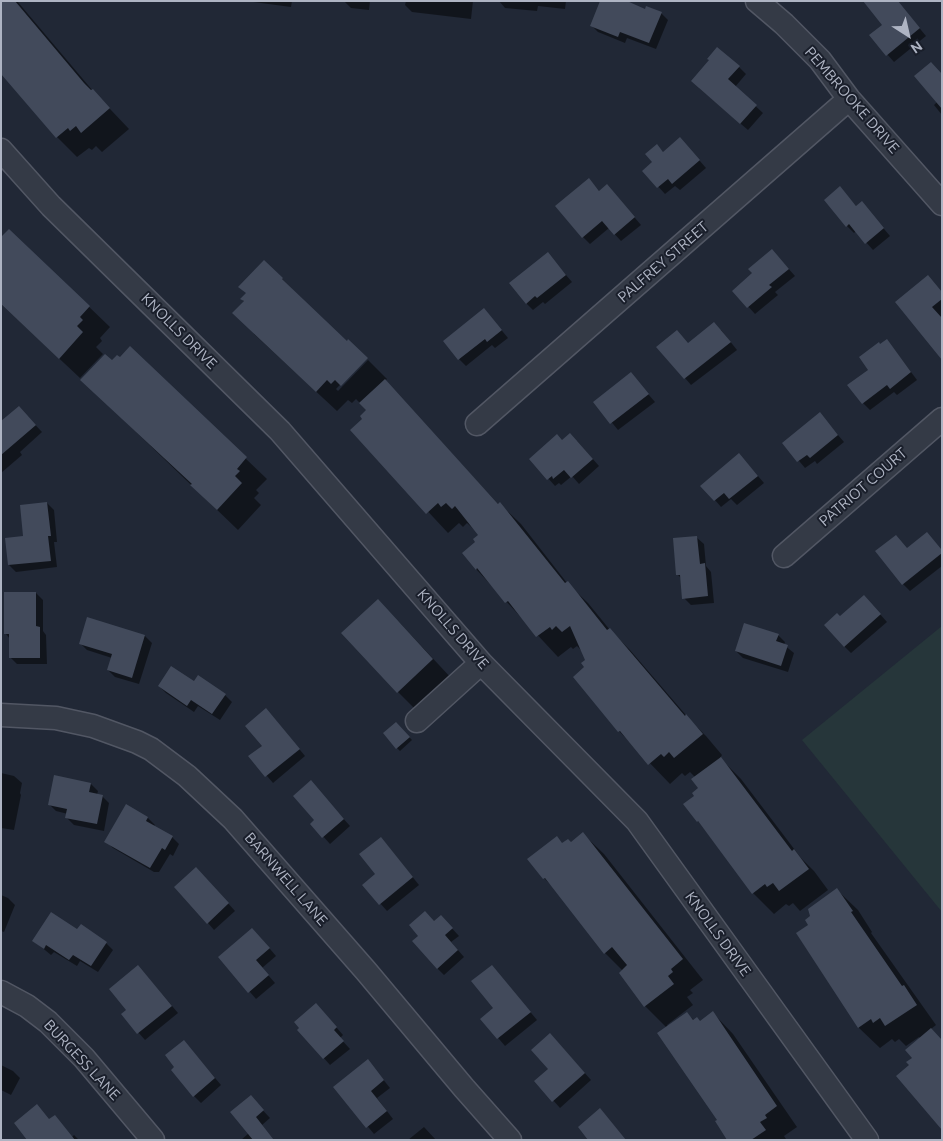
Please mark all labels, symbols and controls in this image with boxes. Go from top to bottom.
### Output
north arrow [883,10,933,60]
text: N [908,38,925,57]
street label: PEMBROOKE DRIVE [801,43,903,157]
street label: PALFREY STREET [614,218,712,306]
street label: KNOLLS DRIVE [137,289,221,373]
street label: PATRIOT COURT [815,444,911,530]
street label: KNOLLS DRIVE [413,585,493,673]
street label: BARNWELL LANE [241,829,331,929]
street label: KNOLLS DRIVE [681,888,755,980]
street label: BURGESS LANE [40,1016,124,1104]

